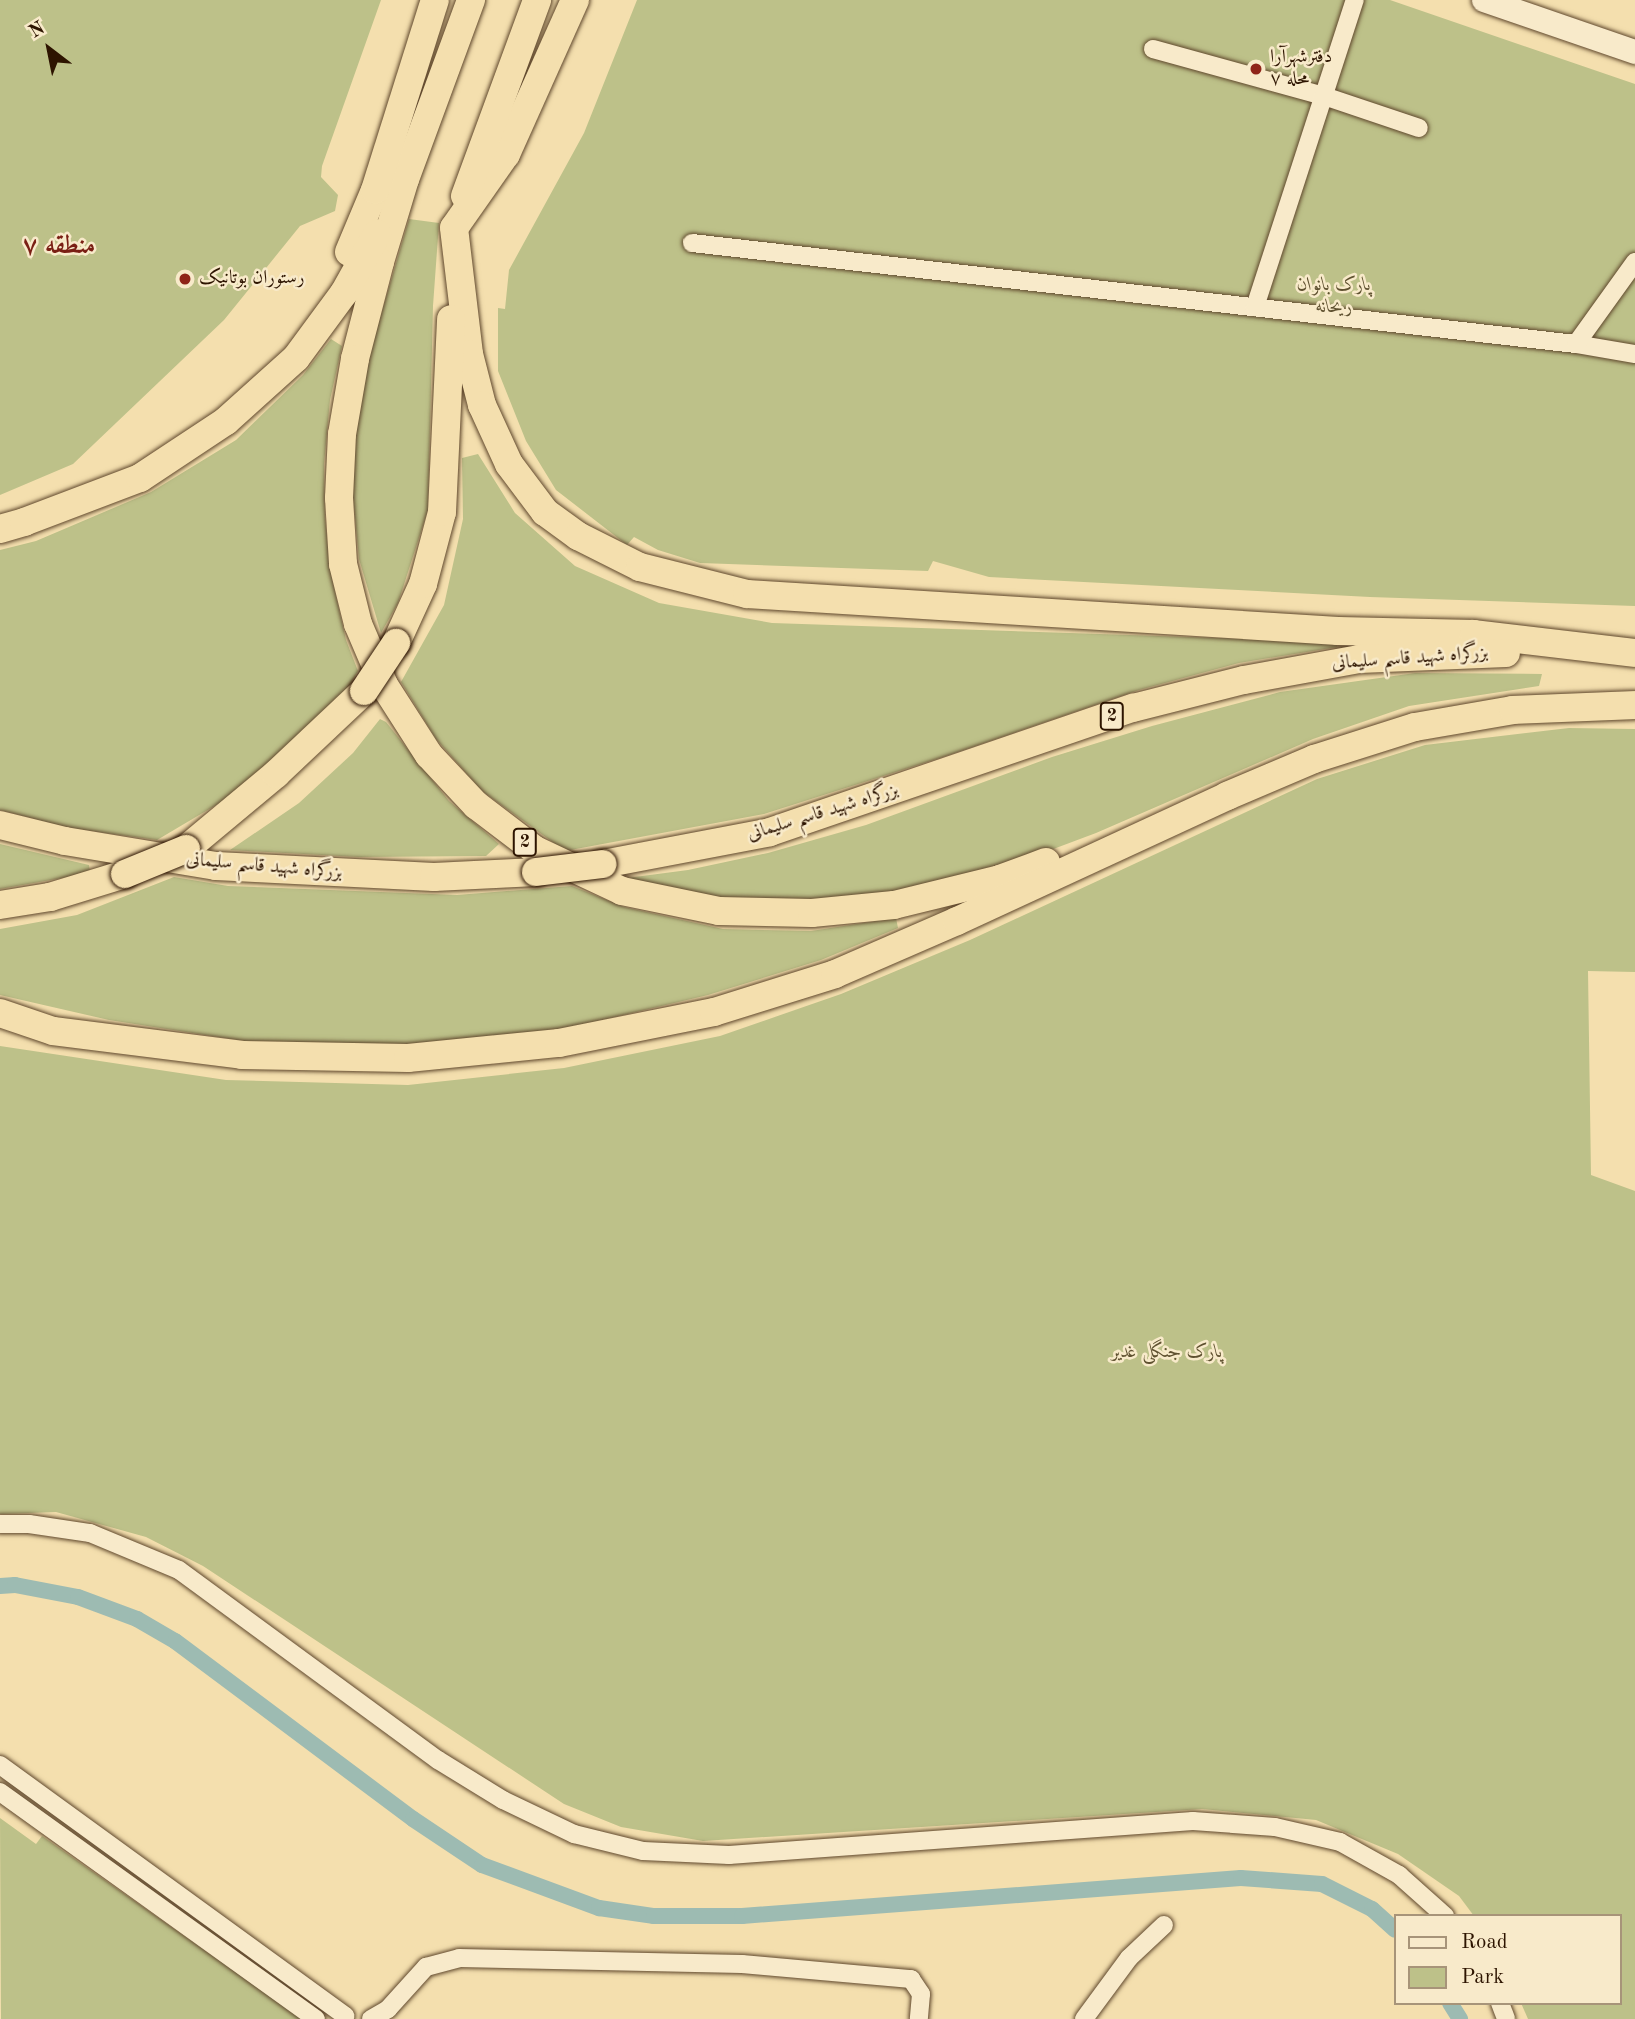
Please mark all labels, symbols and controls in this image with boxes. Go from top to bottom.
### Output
north arrow [14,14,84,84]
text: N [26,19,49,43]
place label: دفترشهرآرا محله ۷ [1270,47,1332,91]
marker: دفترشهرآرا محله ۷ [1248,61,1264,77]
district label: منطقه ۷ [23,231,95,263]
place label: رستوران بوتانیک [199,268,304,290]
marker: رستوران بوتانیک [177,271,193,287]
park label: پارک بانوان ریحانه [1297,275,1371,319]
street label: بزرگراه شهید قاسم سلیمانی [1331,642,1489,676]
road number: 2 [1100,702,1124,730]
street label: بزرگراه شهید قاسم سلیمانی [745,779,901,847]
road number: 2 [513,828,537,856]
street label: بزرگراه شهید قاسم سلیمانی [185,849,343,885]
park label: پارک جنگلی غدیر [1111,1342,1223,1364]
legend [1394,1914,1621,2005]
text: Road [1461,1932,1508,1953]
text: Park [1461,1967,1504,1988]

